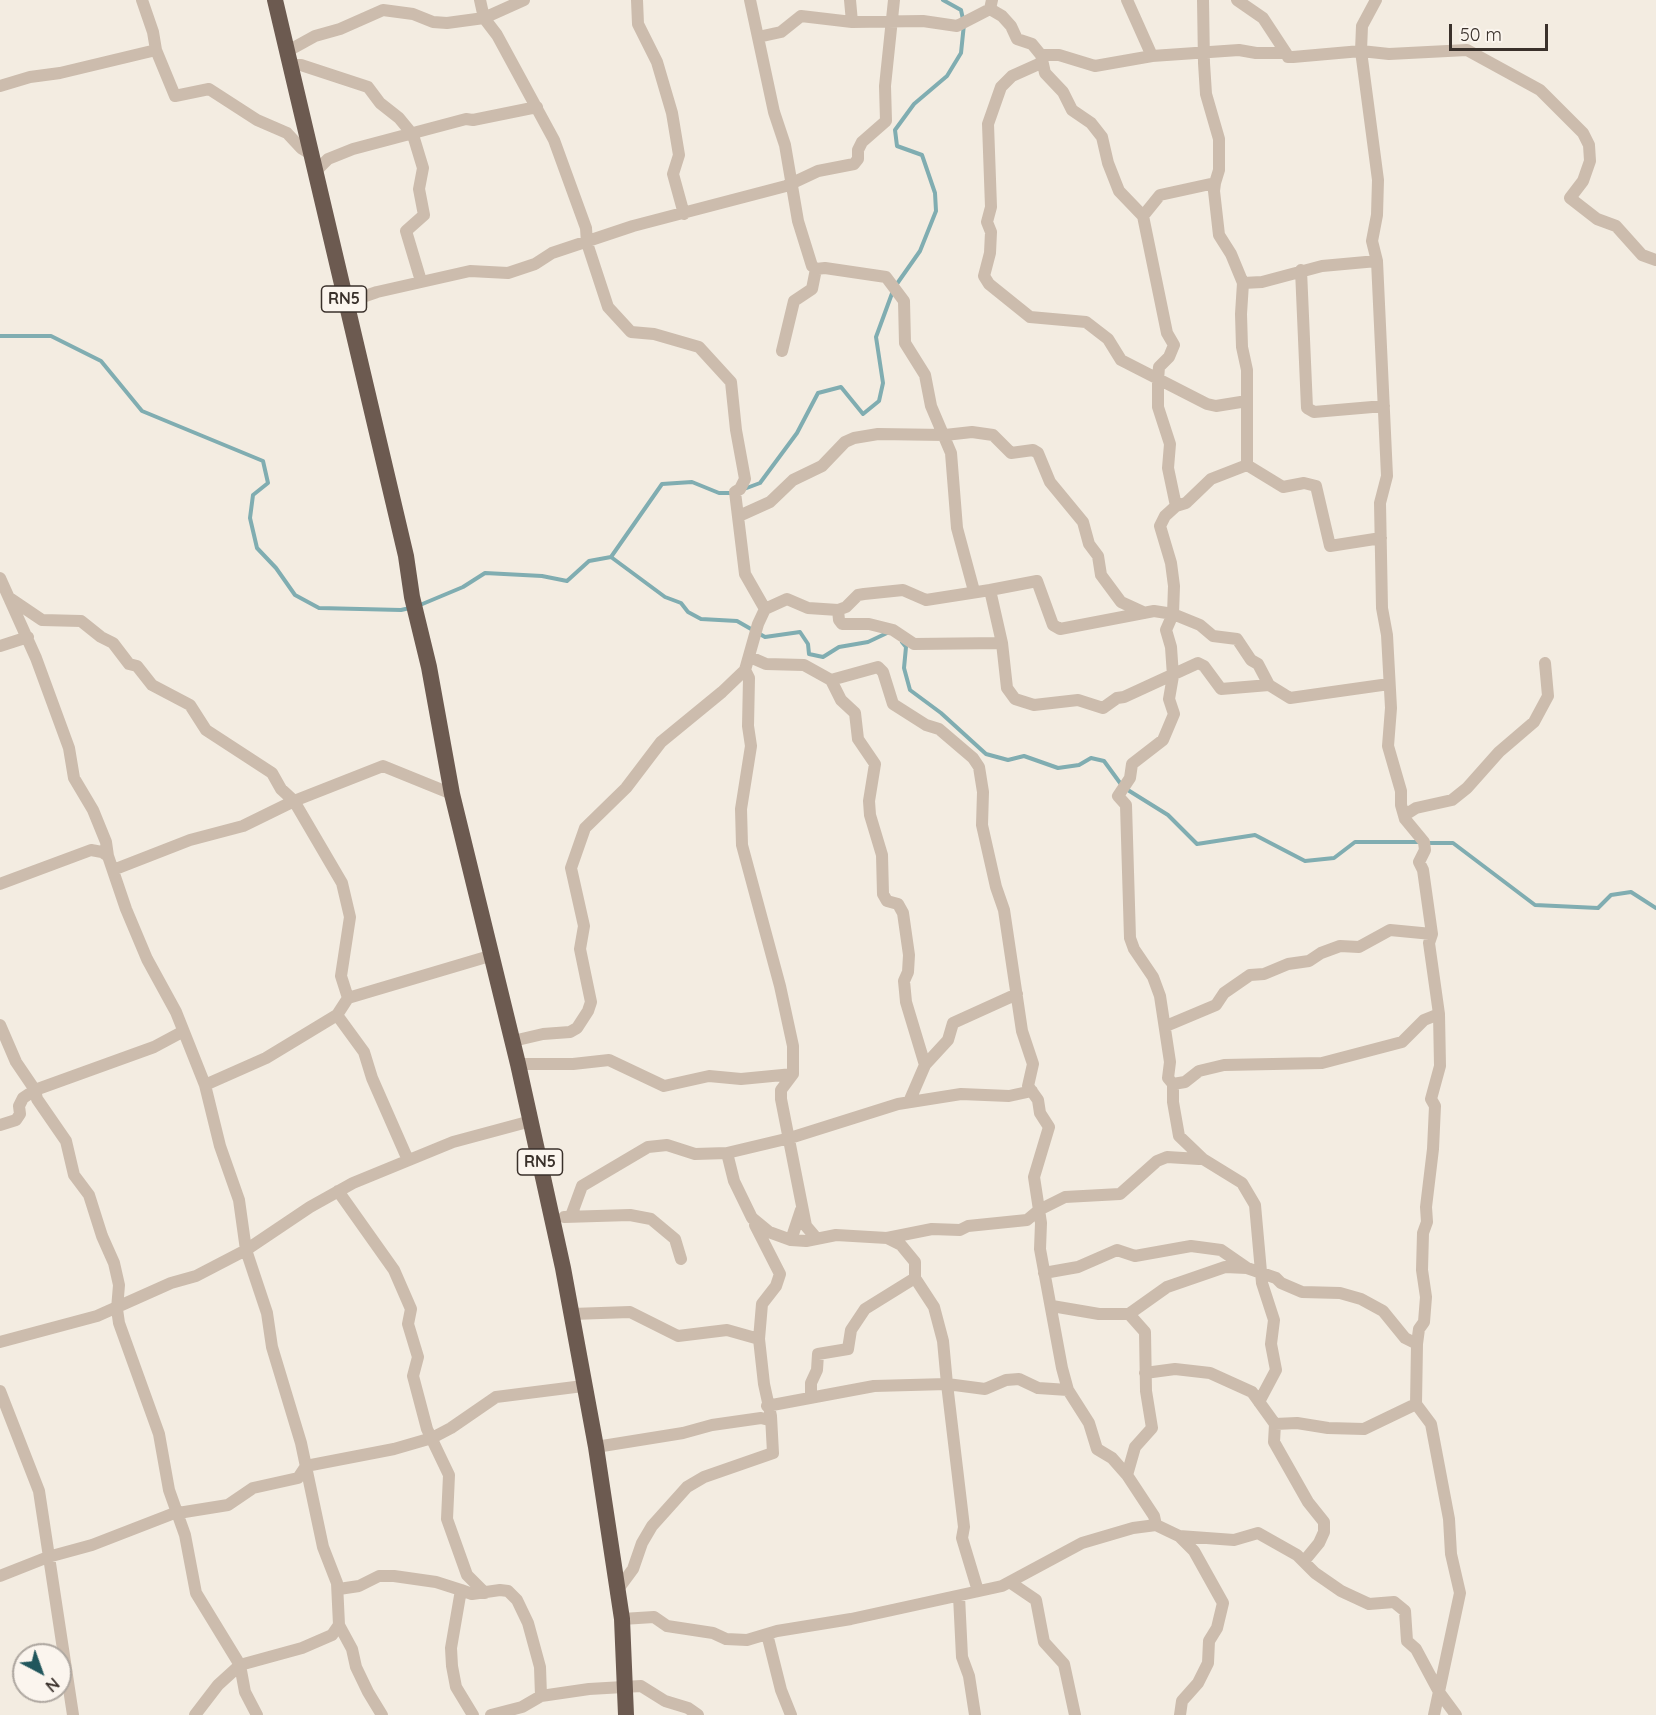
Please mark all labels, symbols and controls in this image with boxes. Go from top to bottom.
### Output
scale bar [1452,12,1551,50]
text: 50 m [1460,23,1502,46]
road number: RN5 [322,286,366,312]
road number: RN5 [518,1149,562,1175]
north arrow [12,1643,72,1703]
text: N [42,1674,64,1696]

